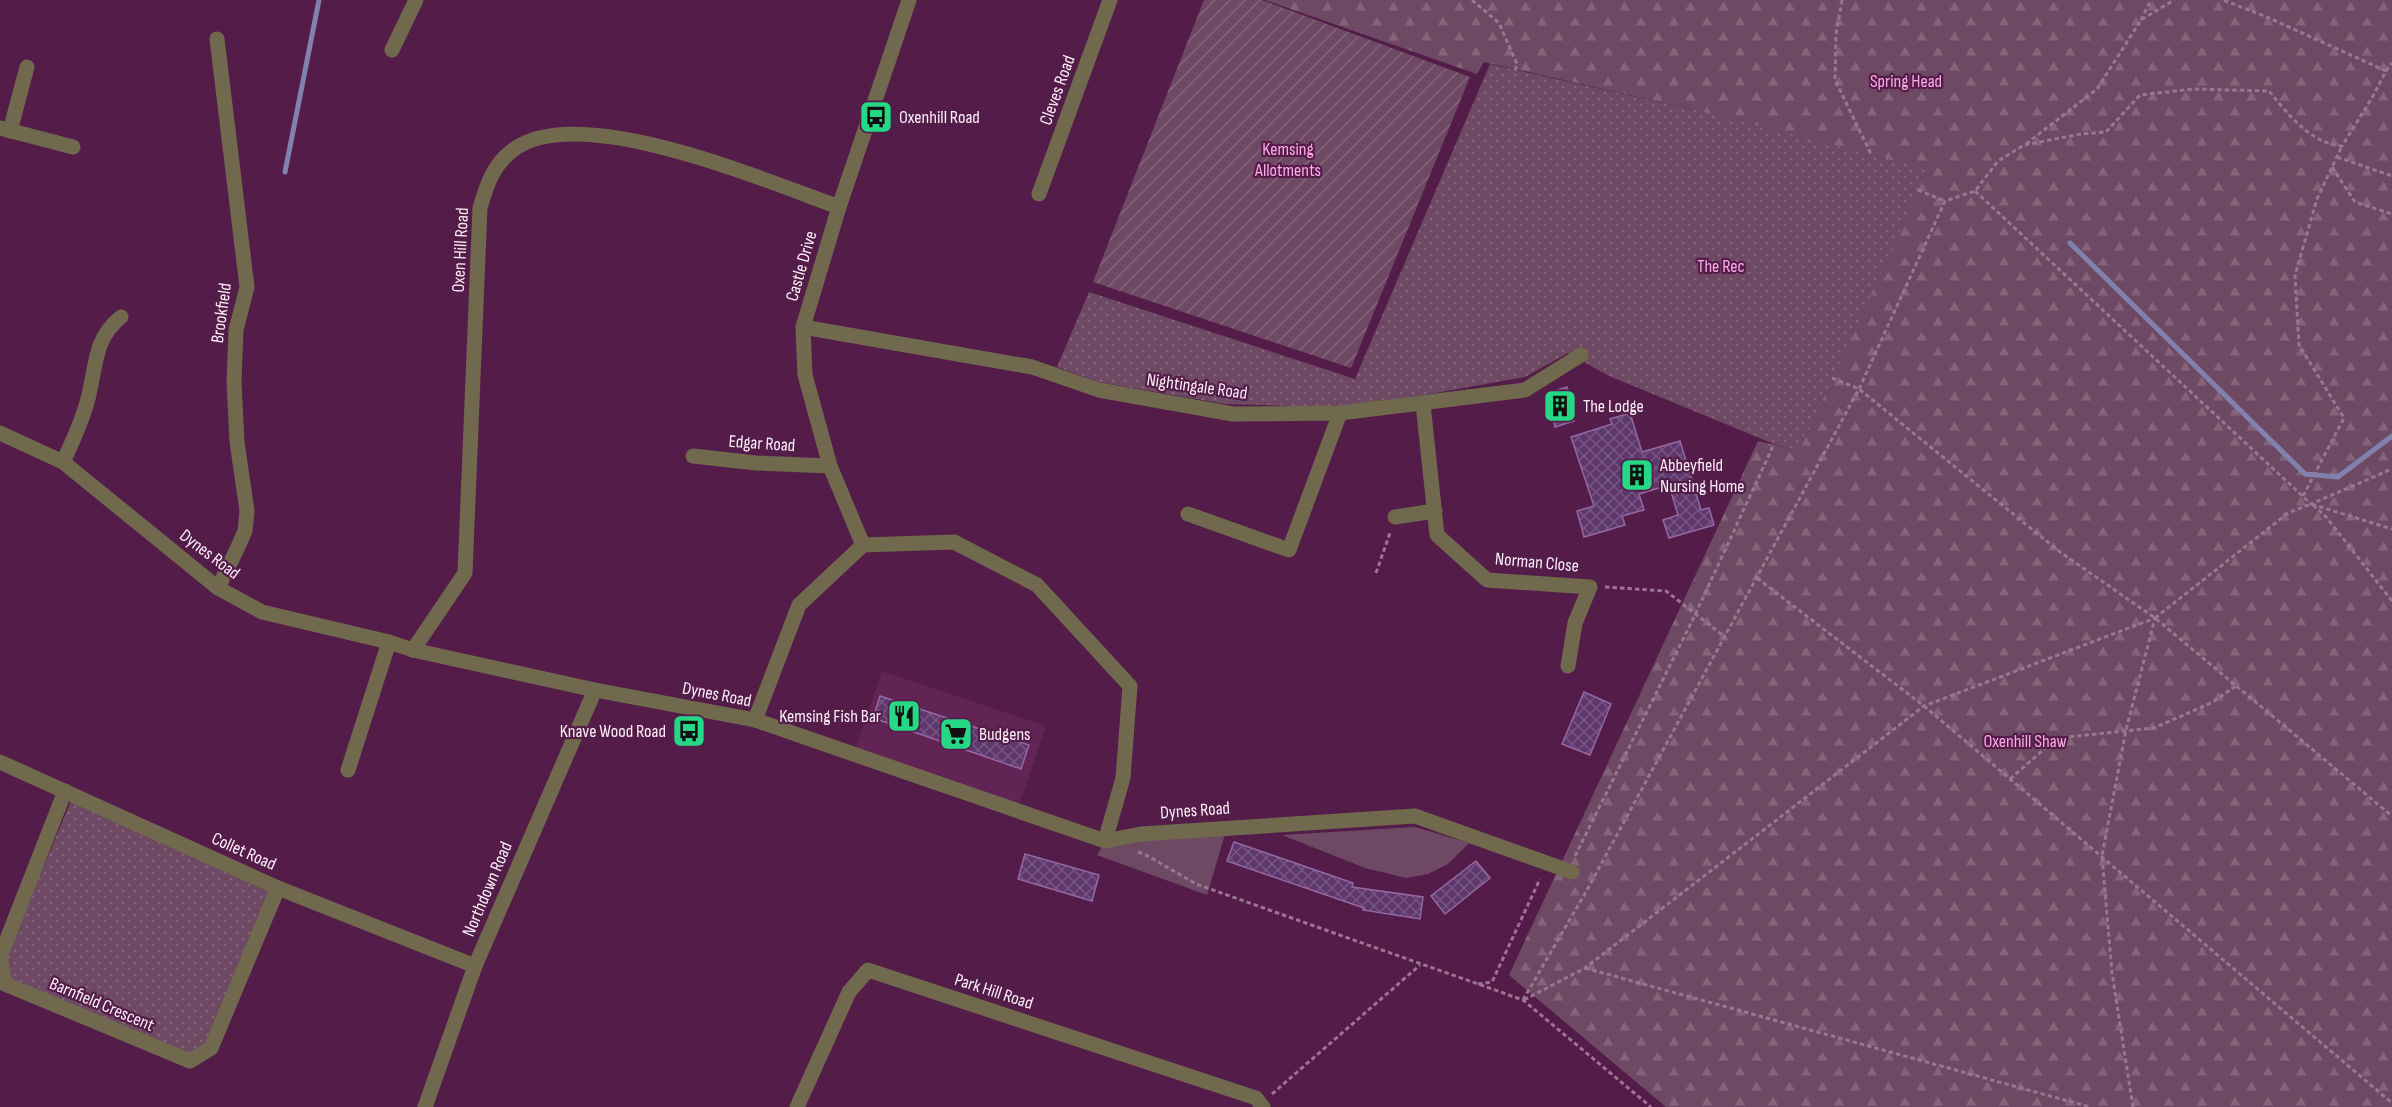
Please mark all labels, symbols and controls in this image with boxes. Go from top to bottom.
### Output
street label: Cleves Road [1035,52,1080,128]
park label: Spring Head [1870,71,1942,92]
bus stop icon: Oxenhill Road [858,99,894,135]
place label: Oxenhill Road [899,107,980,128]
park label: Kemsing Allotments [1254,139,1321,181]
street label: Oxen Hill Road [448,207,473,293]
street label: Castle Drive [781,229,822,304]
park label: The Rec [1697,256,1745,277]
street label: Brookfield [207,282,236,345]
street label: Nightingale Road [1145,369,1249,404]
building icon: The Lodge [1542,388,1578,424]
place label: The Lodge [1583,396,1644,417]
street label: Edgar Road [728,431,796,456]
place label: Abbeyfield Nursing Home [1659,455,1745,497]
building icon: Abbeyfield Nursing Home [1619,457,1655,493]
street label: Dynes Road [175,525,244,584]
street label: Norman Close [1494,548,1580,577]
street label: Dynes Road [681,678,753,711]
restaurant icon: Kemsing Fish Bar [886,698,922,734]
place label: Kemsing Fish Bar [779,706,881,727]
bus stop icon: Knave Wood Road [671,713,707,749]
supermarket icon: Budgens [938,716,974,752]
place label: Knave Wood Road [560,721,666,742]
place label: Budgens [979,724,1031,745]
park label: Oxenhill Shaw [1983,731,2067,752]
street label: Dynes Road [1159,798,1231,823]
street label: Collet Road [208,828,279,875]
street label: Northdown Road [458,839,517,940]
street label: Park Hill Road [952,969,1036,1014]
street label: Barnfield Crescent [46,973,158,1036]

